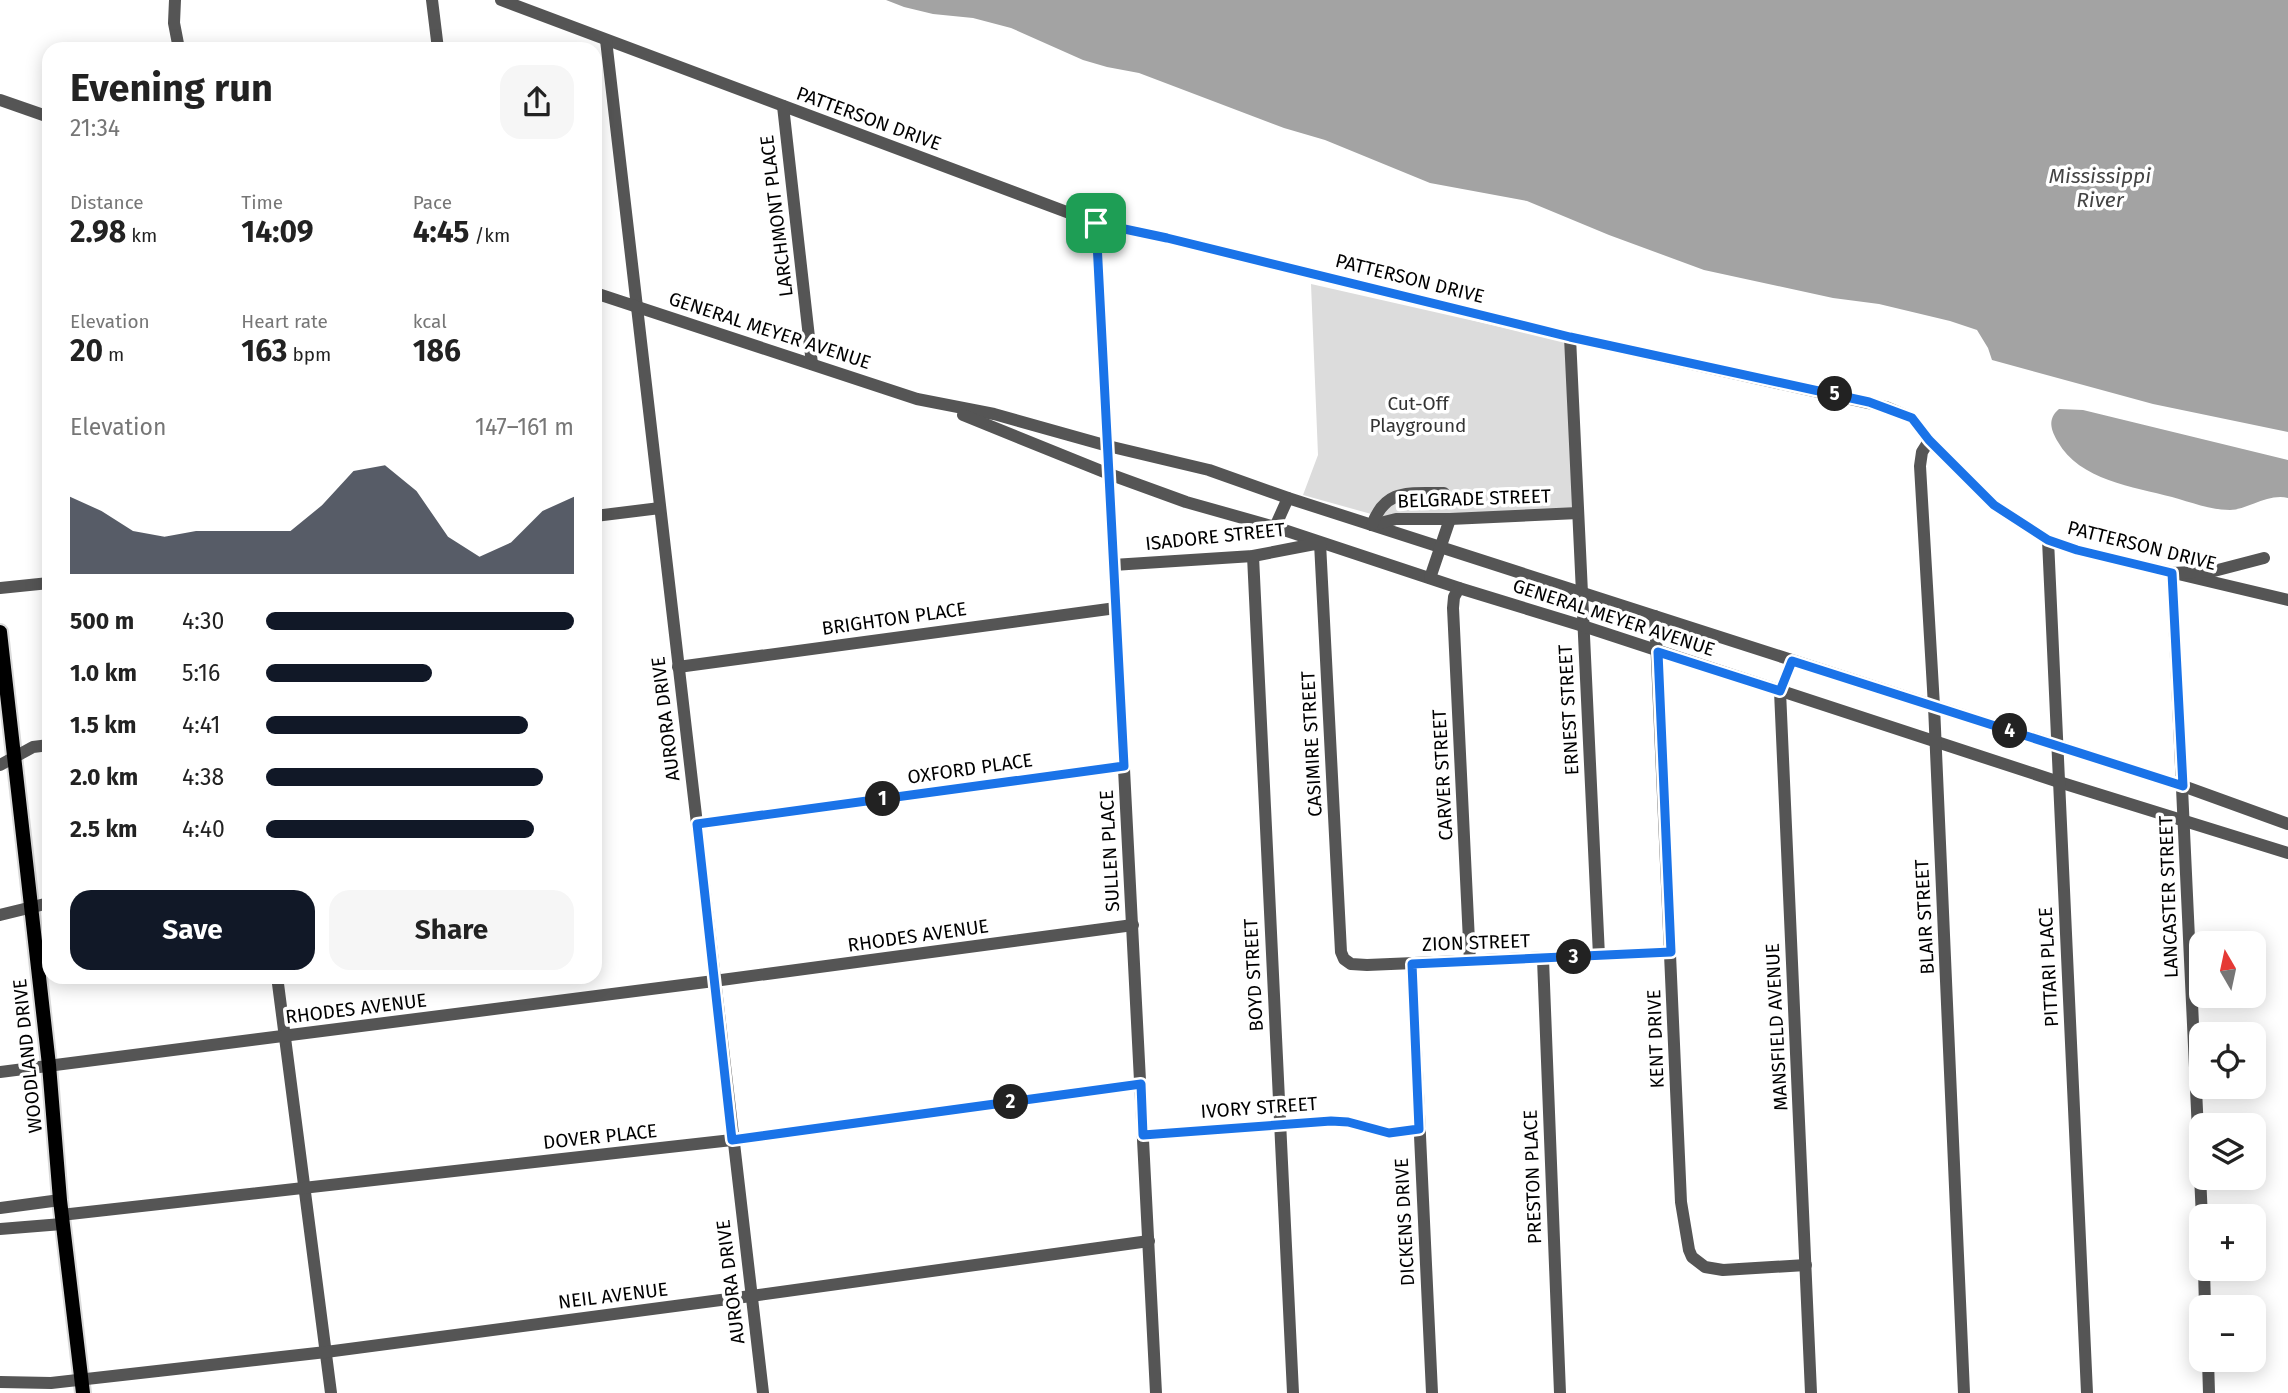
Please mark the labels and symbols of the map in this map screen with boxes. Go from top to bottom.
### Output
street label: PATTERSON DRIVE [793,82,944,155]
street label: LARCHMONT PLACE [755,134,798,298]
water label: Mississippi River [2049,163,2151,213]
pin [1066,193,1126,253]
street label: PATTERSON DRIVE [1333,249,1487,308]
street label: GENERAL MEYER AVENUE [666,287,874,374]
pin: 5 [1818,376,1853,412]
park label: Cut-Off Playground [1370,392,1466,437]
street label: BELGRADE STREET [1397,484,1551,513]
street label: PATTERSON DRIVE [2065,516,2219,575]
street label: ISADORE STREET [1144,518,1286,555]
street label: GENERAL MEYER AVENUE [1510,574,1718,661]
street label: BRIGHTON PLACE [820,597,968,640]
street label: ERNEST STREET [1554,644,1583,776]
street label: AURORA DRIVE [646,655,685,782]
street label: CASIMIRE STREET [1296,670,1327,817]
street label: CARVER STREET [1428,709,1457,841]
pin: 4 [1993,714,2028,748]
street label: OXFORD PLACE [906,748,1034,789]
pin: 1 [866,782,900,816]
street label: SULLEN PLACE [1095,789,1124,913]
street label: LANCASTER STREET [2154,815,2183,979]
street label: BLAIR STREET [1910,859,1939,975]
street label: PITTARI PLACE [2034,906,2063,1028]
street label: RHODES AVENUE [846,914,990,957]
street label: BOYD STREET [1239,918,1268,1032]
street label: ZION STREET [1422,929,1531,956]
north arrow [2189,931,2266,1008]
pin: 3 [1556,940,1592,974]
street label: MANSFIELD AVENUE [1761,943,1792,1111]
street label: WOODLAND DRIVE [8,978,47,1134]
street label: RHODES AVENUE [284,988,428,1029]
street label: KENT DRIVE [1642,989,1669,1089]
pin: 2 [993,1084,1028,1120]
street label: IVORY STREET [1200,1092,1318,1123]
street label: PRESTON PLACE [1519,1109,1546,1245]
street label: DOVER PLACE [542,1119,658,1154]
street label: DICKENS DRIVE [1390,1157,1419,1287]
street label: AURORA DRIVE [711,1218,750,1345]
street label: NEIL AVENUE [557,1277,669,1314]

